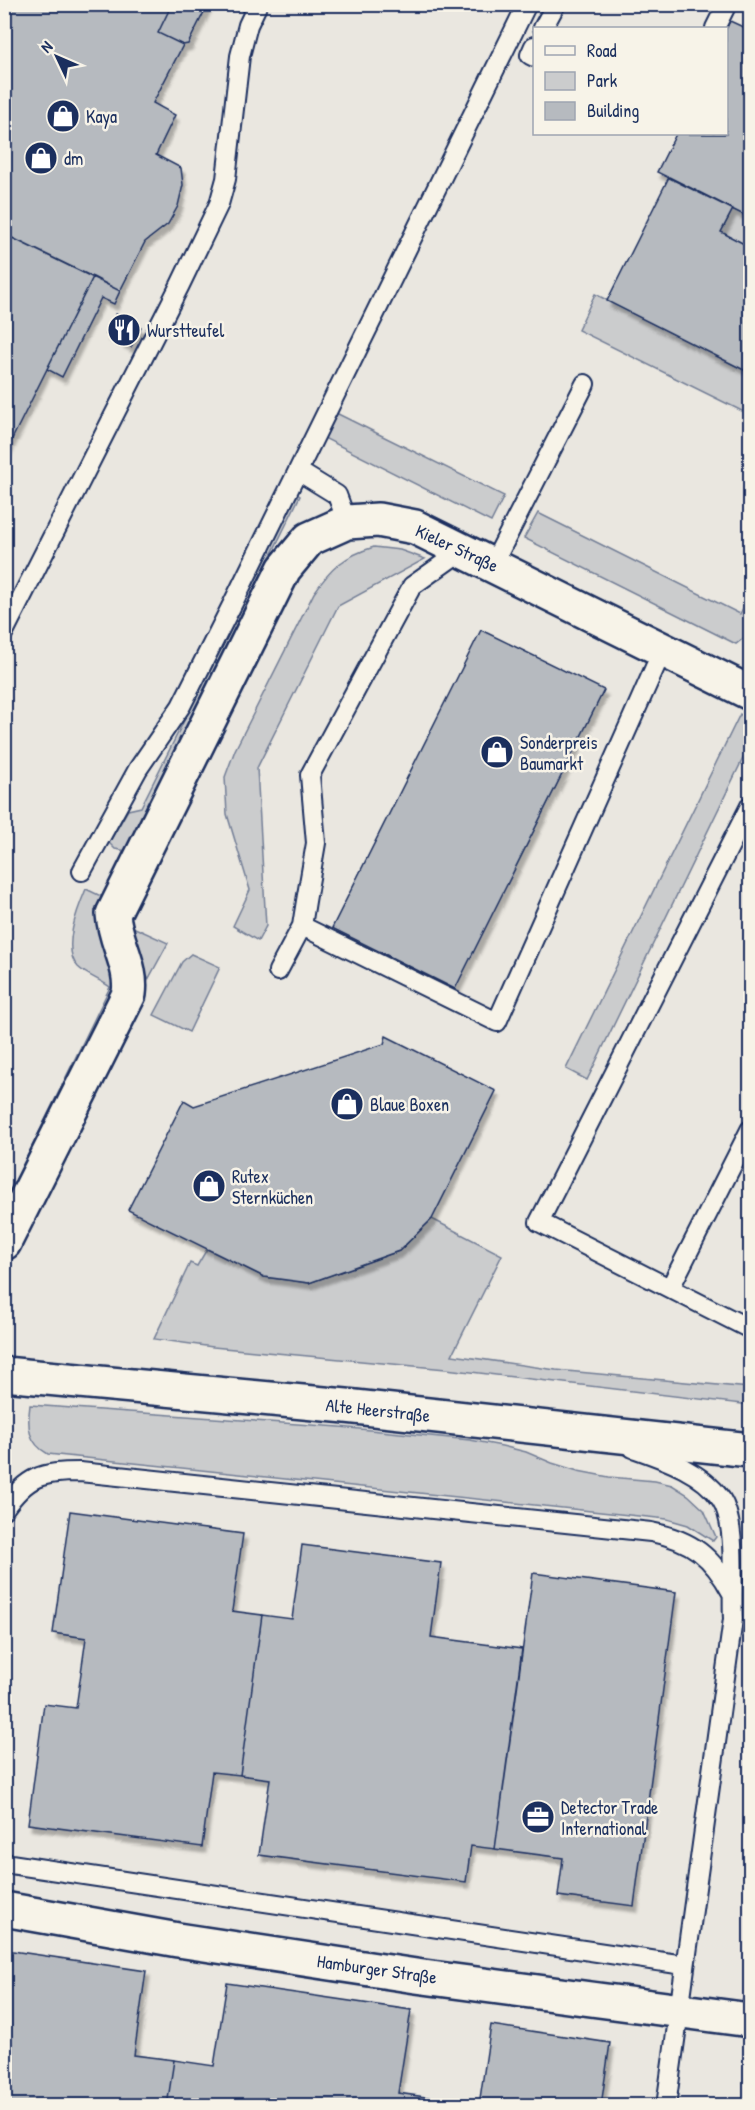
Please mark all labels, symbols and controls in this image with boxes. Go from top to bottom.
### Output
north arrow [27,27,87,87]
legend [533,27,728,135]
text: N [35,36,57,57]
text: Road [587,38,617,63]
text: Park [587,68,618,93]
shop icon: Kaya [45,98,81,134]
text: Building [587,98,639,123]
place label: Kaya [86,104,117,129]
shop icon: dm [23,140,59,176]
place label: dm [64,146,83,171]
restaurant icon: Wurstteufel [106,312,142,348]
place label: Wurstteufel [147,318,225,343]
street label: Kieler Straße [411,518,503,578]
place label: Sonderpreis Baumarkt [520,730,598,776]
shop icon: Sonderpreis Baumarkt [479,734,515,770]
shop icon: Blaue Boxen [329,1086,365,1122]
place label: Blaue Boxen [370,1092,449,1117]
place label: Rutex Sternküchen [232,1164,313,1210]
shop icon: Rutex Sternküchen [191,1168,227,1204]
street label: Alte Heerstraße [325,1392,431,1428]
place label: Detector Trade International [561,1795,658,1841]
office icon: Detector Trade International [520,1799,556,1835]
street label: Hamburger Straße [316,1948,438,1990]

